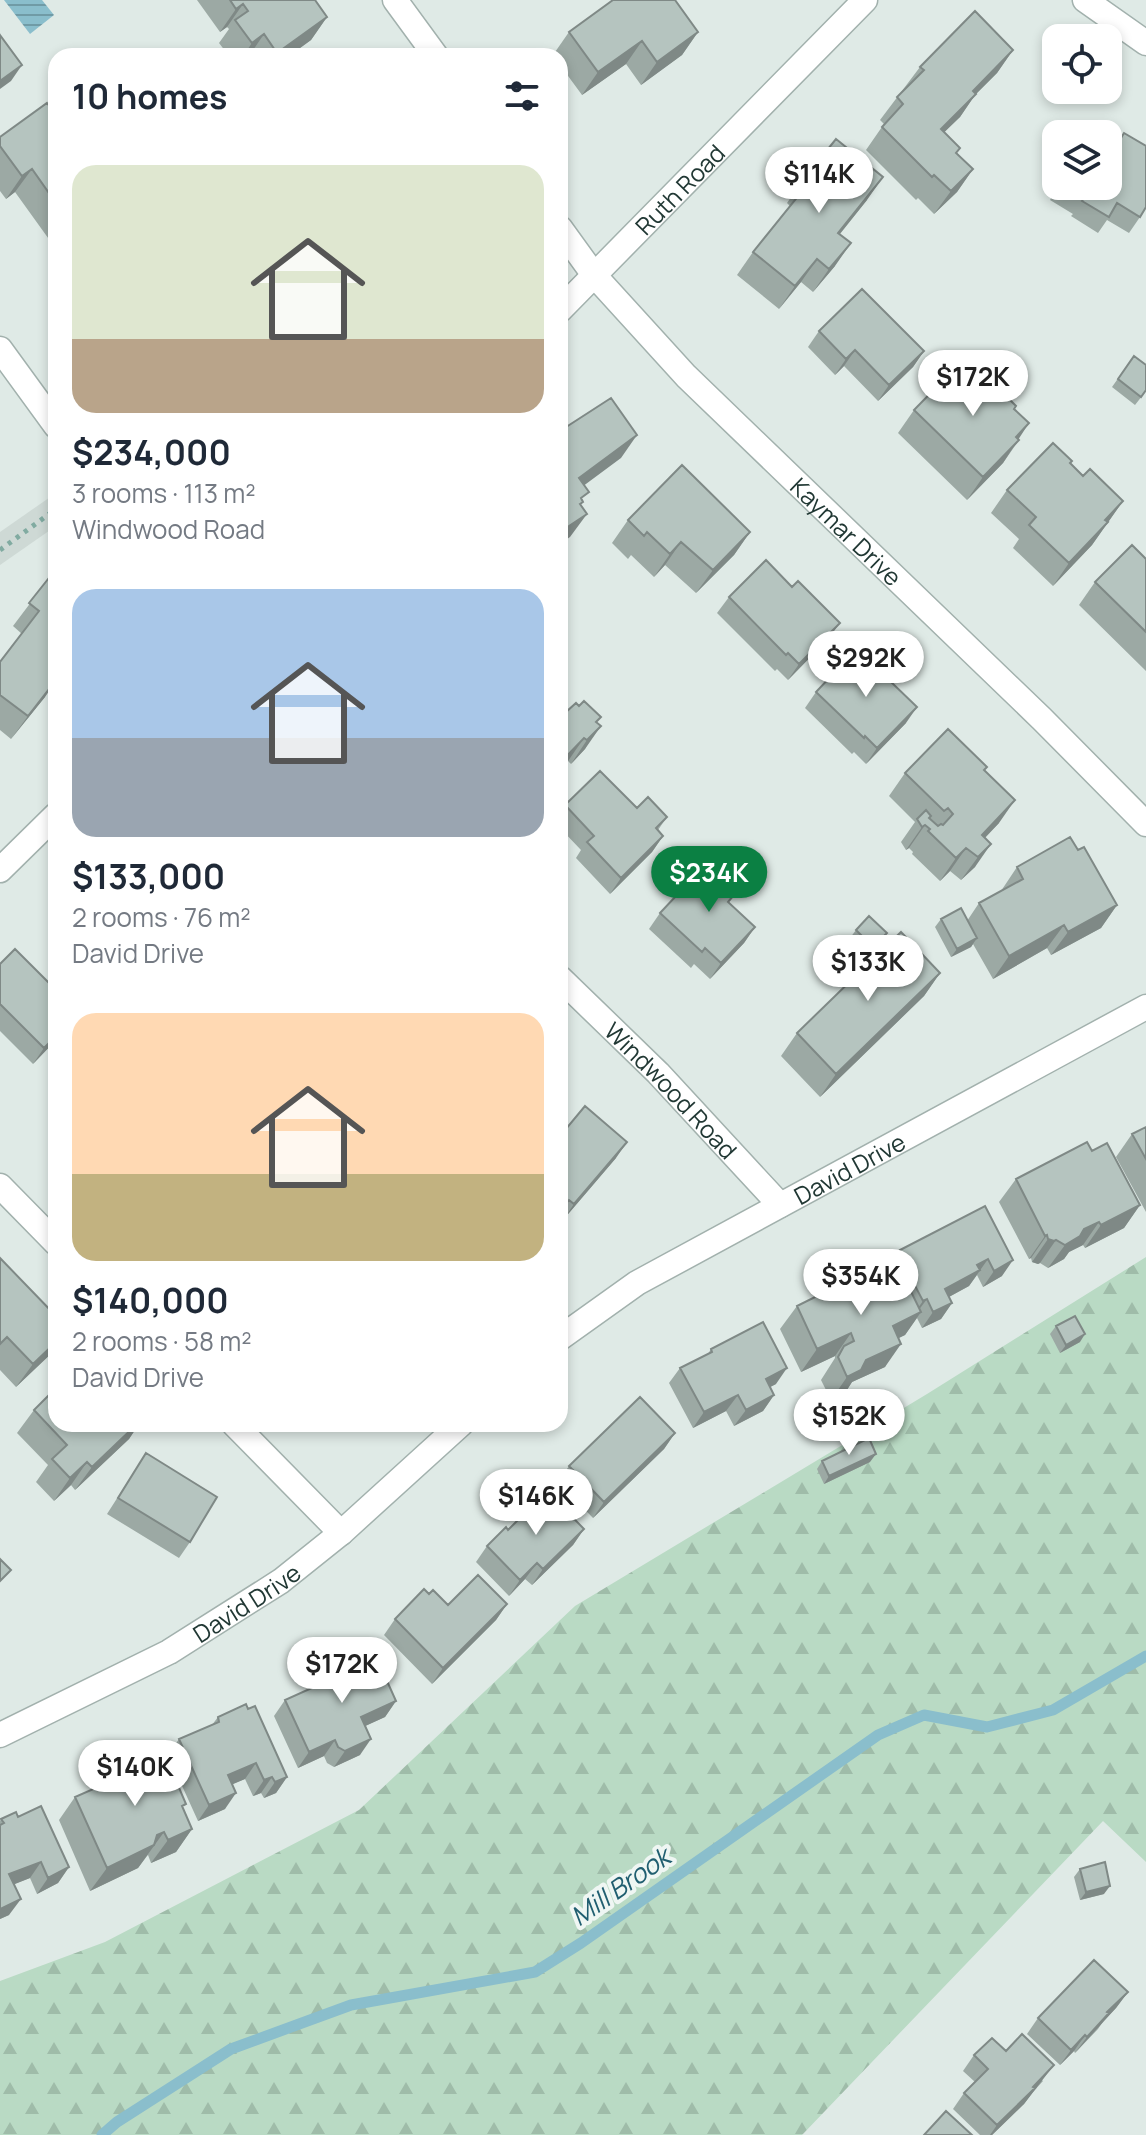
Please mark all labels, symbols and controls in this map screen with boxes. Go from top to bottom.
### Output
map controls [1042,24,1122,200]
button: locate [1042,24,1122,104]
text: 10 homes [72,73,228,119]
icon: filters [500,74,544,118]
button: layers [1042,120,1122,200]
street label: Ruth Road [627,136,731,241]
pin: $114K [763,147,875,215]
text: $114K [783,155,855,191]
icon: home [236,217,380,361]
pin: $172K [917,350,1029,418]
text: $172K [936,358,1010,394]
text: $234,000 [72,429,231,475]
street label: Kaymar Drive [784,470,910,592]
text: 3 rooms · 113 m² [72,475,256,511]
text: Windwood Road [72,511,265,547]
pin: $292K [810,631,922,699]
text: $292K [826,639,906,675]
icon: home [236,641,380,785]
pin: $234K [653,846,765,914]
text: $133,000 [72,853,225,899]
text: $234K [669,854,749,890]
text: 2 rooms · 76 m² [72,899,251,935]
text: David Drive [72,935,204,971]
pin: $133K [812,935,924,1003]
text: $133K [831,943,905,979]
street label: Windwood Road [598,1014,745,1165]
icon: home [236,1065,380,1209]
street label: David Drive [788,1124,911,1212]
pin: $354K [805,1249,917,1317]
text: $354K [821,1257,901,1293]
text: $140,000 [72,1277,229,1323]
text: 2 rooms · 58 m² [72,1323,252,1359]
text: David Drive [72,1359,204,1395]
pin: $152K [793,1389,905,1457]
text: $152K [812,1397,886,1433]
pin: $146K [480,1469,592,1537]
text: $146K [498,1477,574,1513]
street label: David Drive [186,1556,307,1649]
pin: $172K [286,1637,398,1705]
text: $172K [305,1645,379,1681]
pin: $140K [79,1740,191,1808]
text: $140K [96,1748,174,1784]
water label: Mill Brook [563,1836,680,1933]

